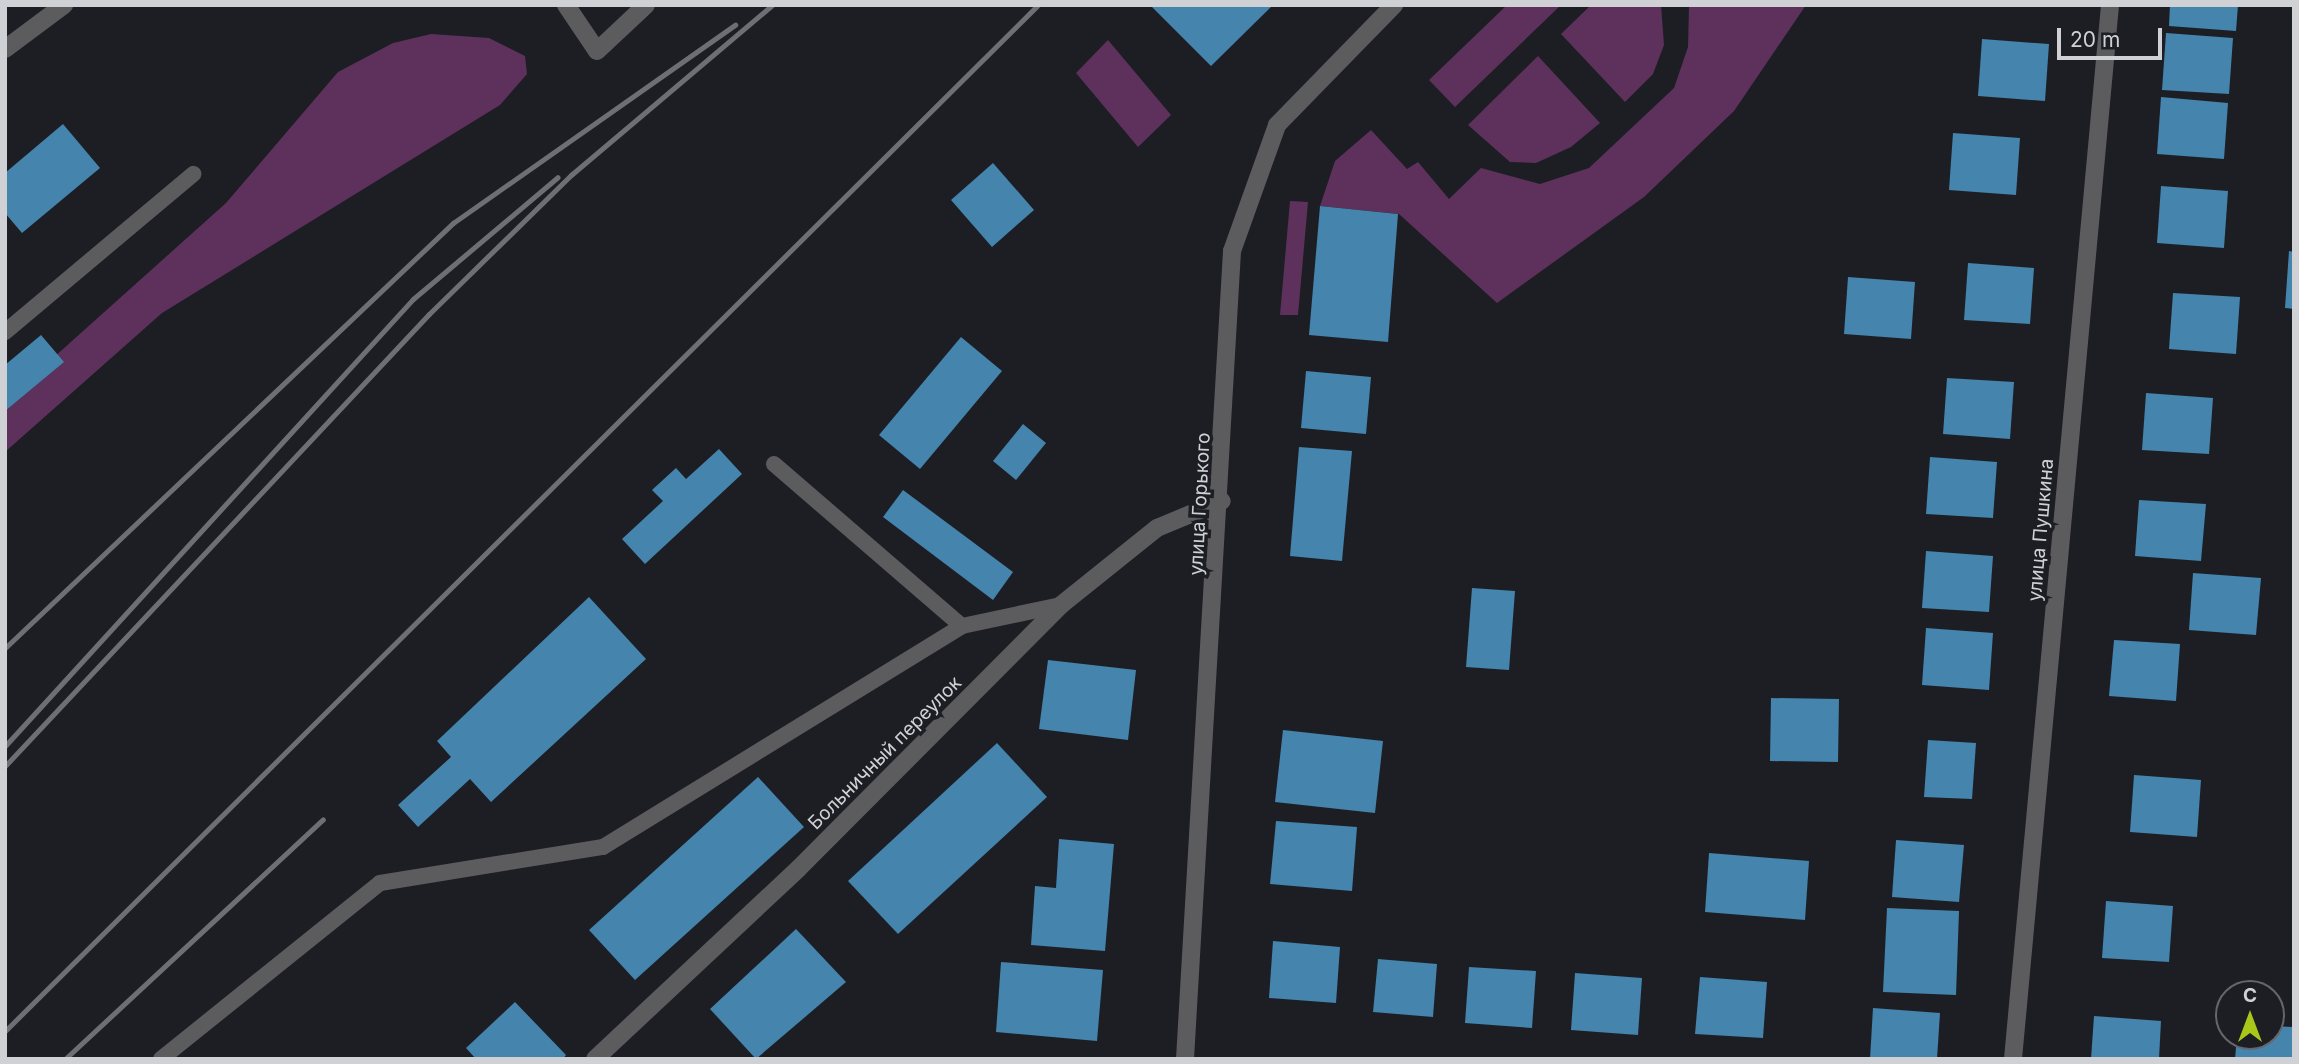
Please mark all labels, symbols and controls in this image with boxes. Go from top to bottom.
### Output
scale bar [2061,14,2166,58]
text: 20 m [2070,27,2120,52]
street label: улица Горького [1185,432,1215,576]
street label: улица Пушкина [2023,458,2059,602]
street label: Больничный переулок [804,672,966,834]
north arrow [2215,980,2285,1050]
text: С [2243,984,2257,1007]

